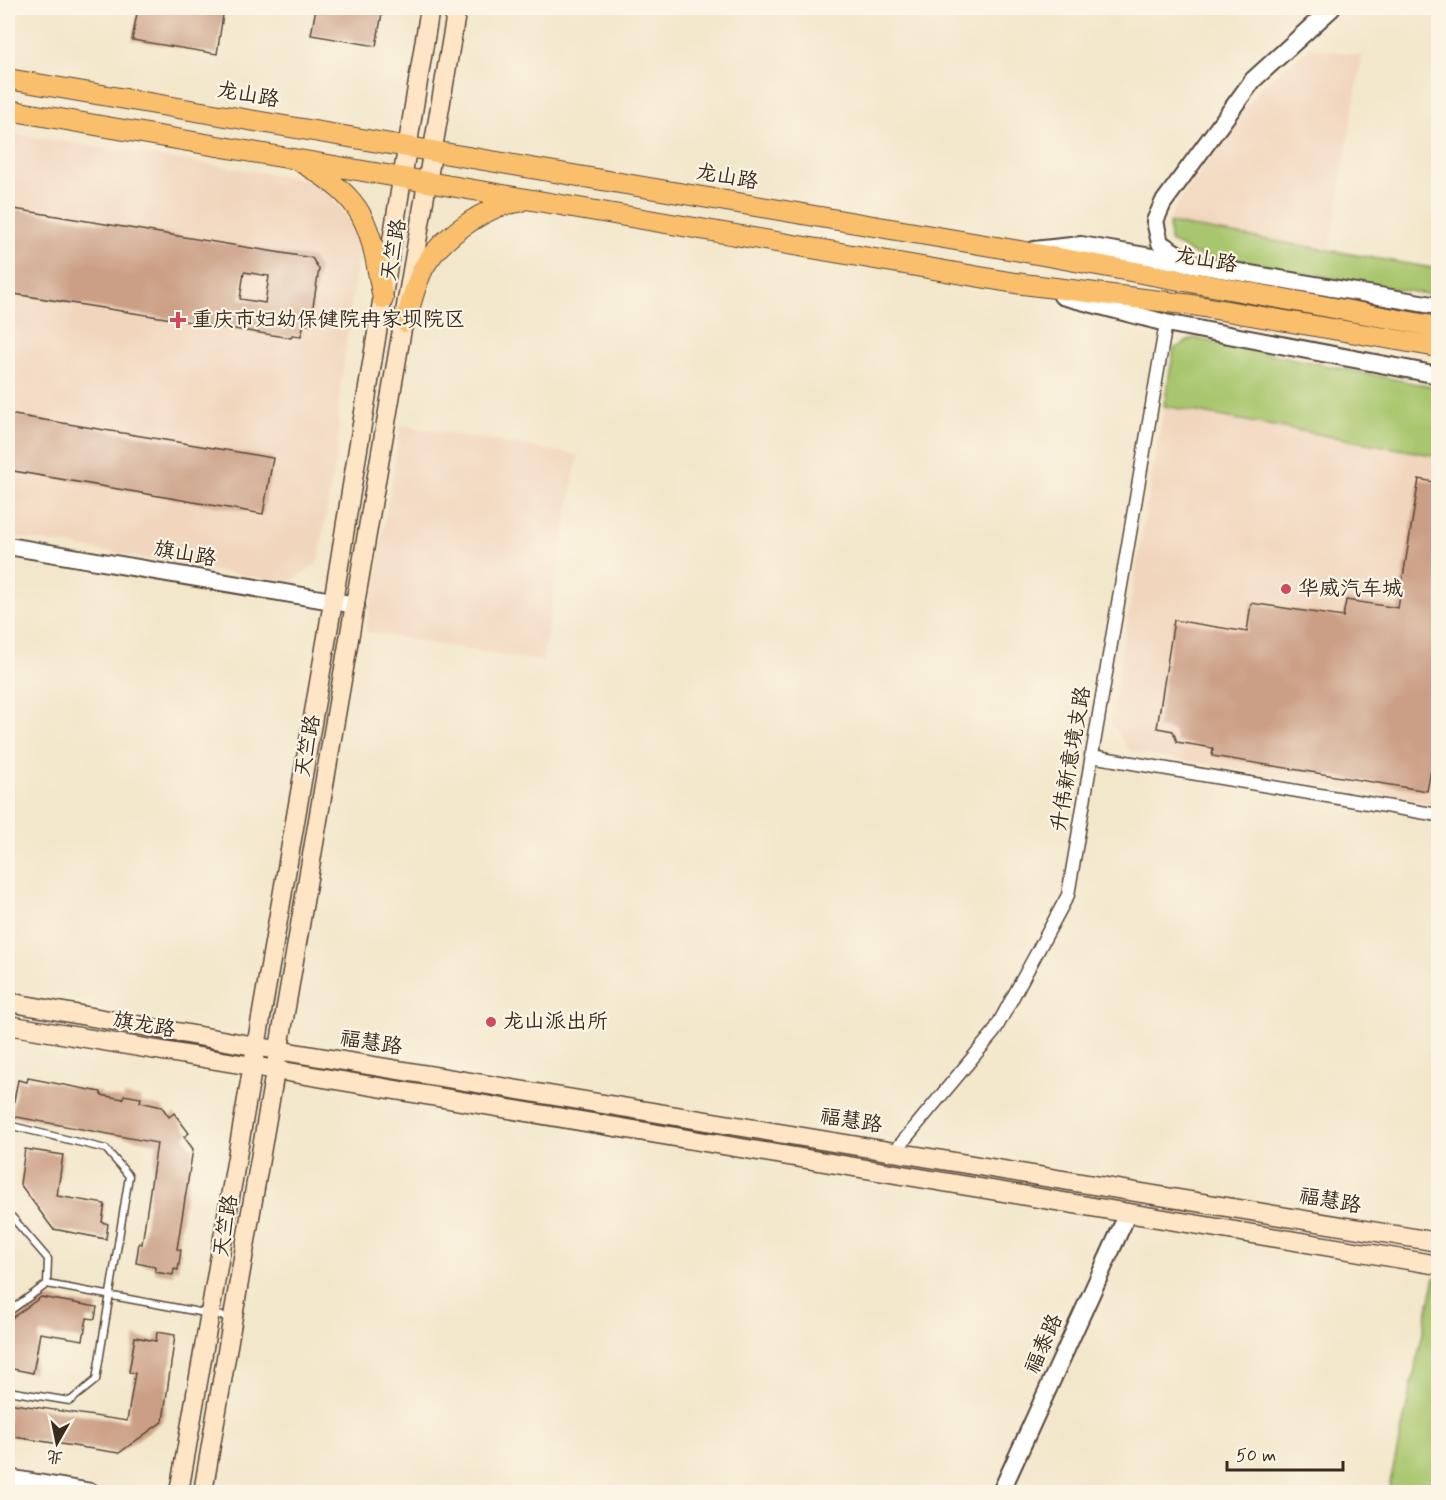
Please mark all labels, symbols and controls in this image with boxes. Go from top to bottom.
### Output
street label: 龙山路 [215,76,281,114]
street label: 龙山路 [694,158,760,196]
street label: 天竺路 [375,217,413,283]
street label: 龙山路 [1173,241,1239,279]
place label: 重庆市妇幼保健院冉家坝院区 [192,306,465,334]
marker: 重庆市妇幼保健院冉家坝院区 [169,311,187,329]
street label: 旗山路 [152,535,218,573]
place label: 华威汽车城 [1298,575,1403,603]
marker: 华威汽车城 [1279,582,1293,596]
street label: 升伟新意境支路 [1044,684,1098,834]
street label: 天竺路 [289,713,327,779]
street label: 旗龙路 [111,1006,177,1044]
place label: 龙山派出所 [503,1008,608,1036]
marker: 龙山派出所 [484,1015,498,1029]
street label: 福慧路 [338,1024,404,1062]
street label: 福慧路 [818,1102,884,1140]
street label: 福慧路 [1297,1182,1363,1220]
street label: 天竺路 [207,1193,245,1259]
street label: 福泰路 [1018,1310,1070,1378]
north arrow [27,1413,87,1473]
scale bar [1227,1434,1342,1472]
text: 50 m [1236,1444,1276,1468]
text: 北 [45,1445,64,1468]

